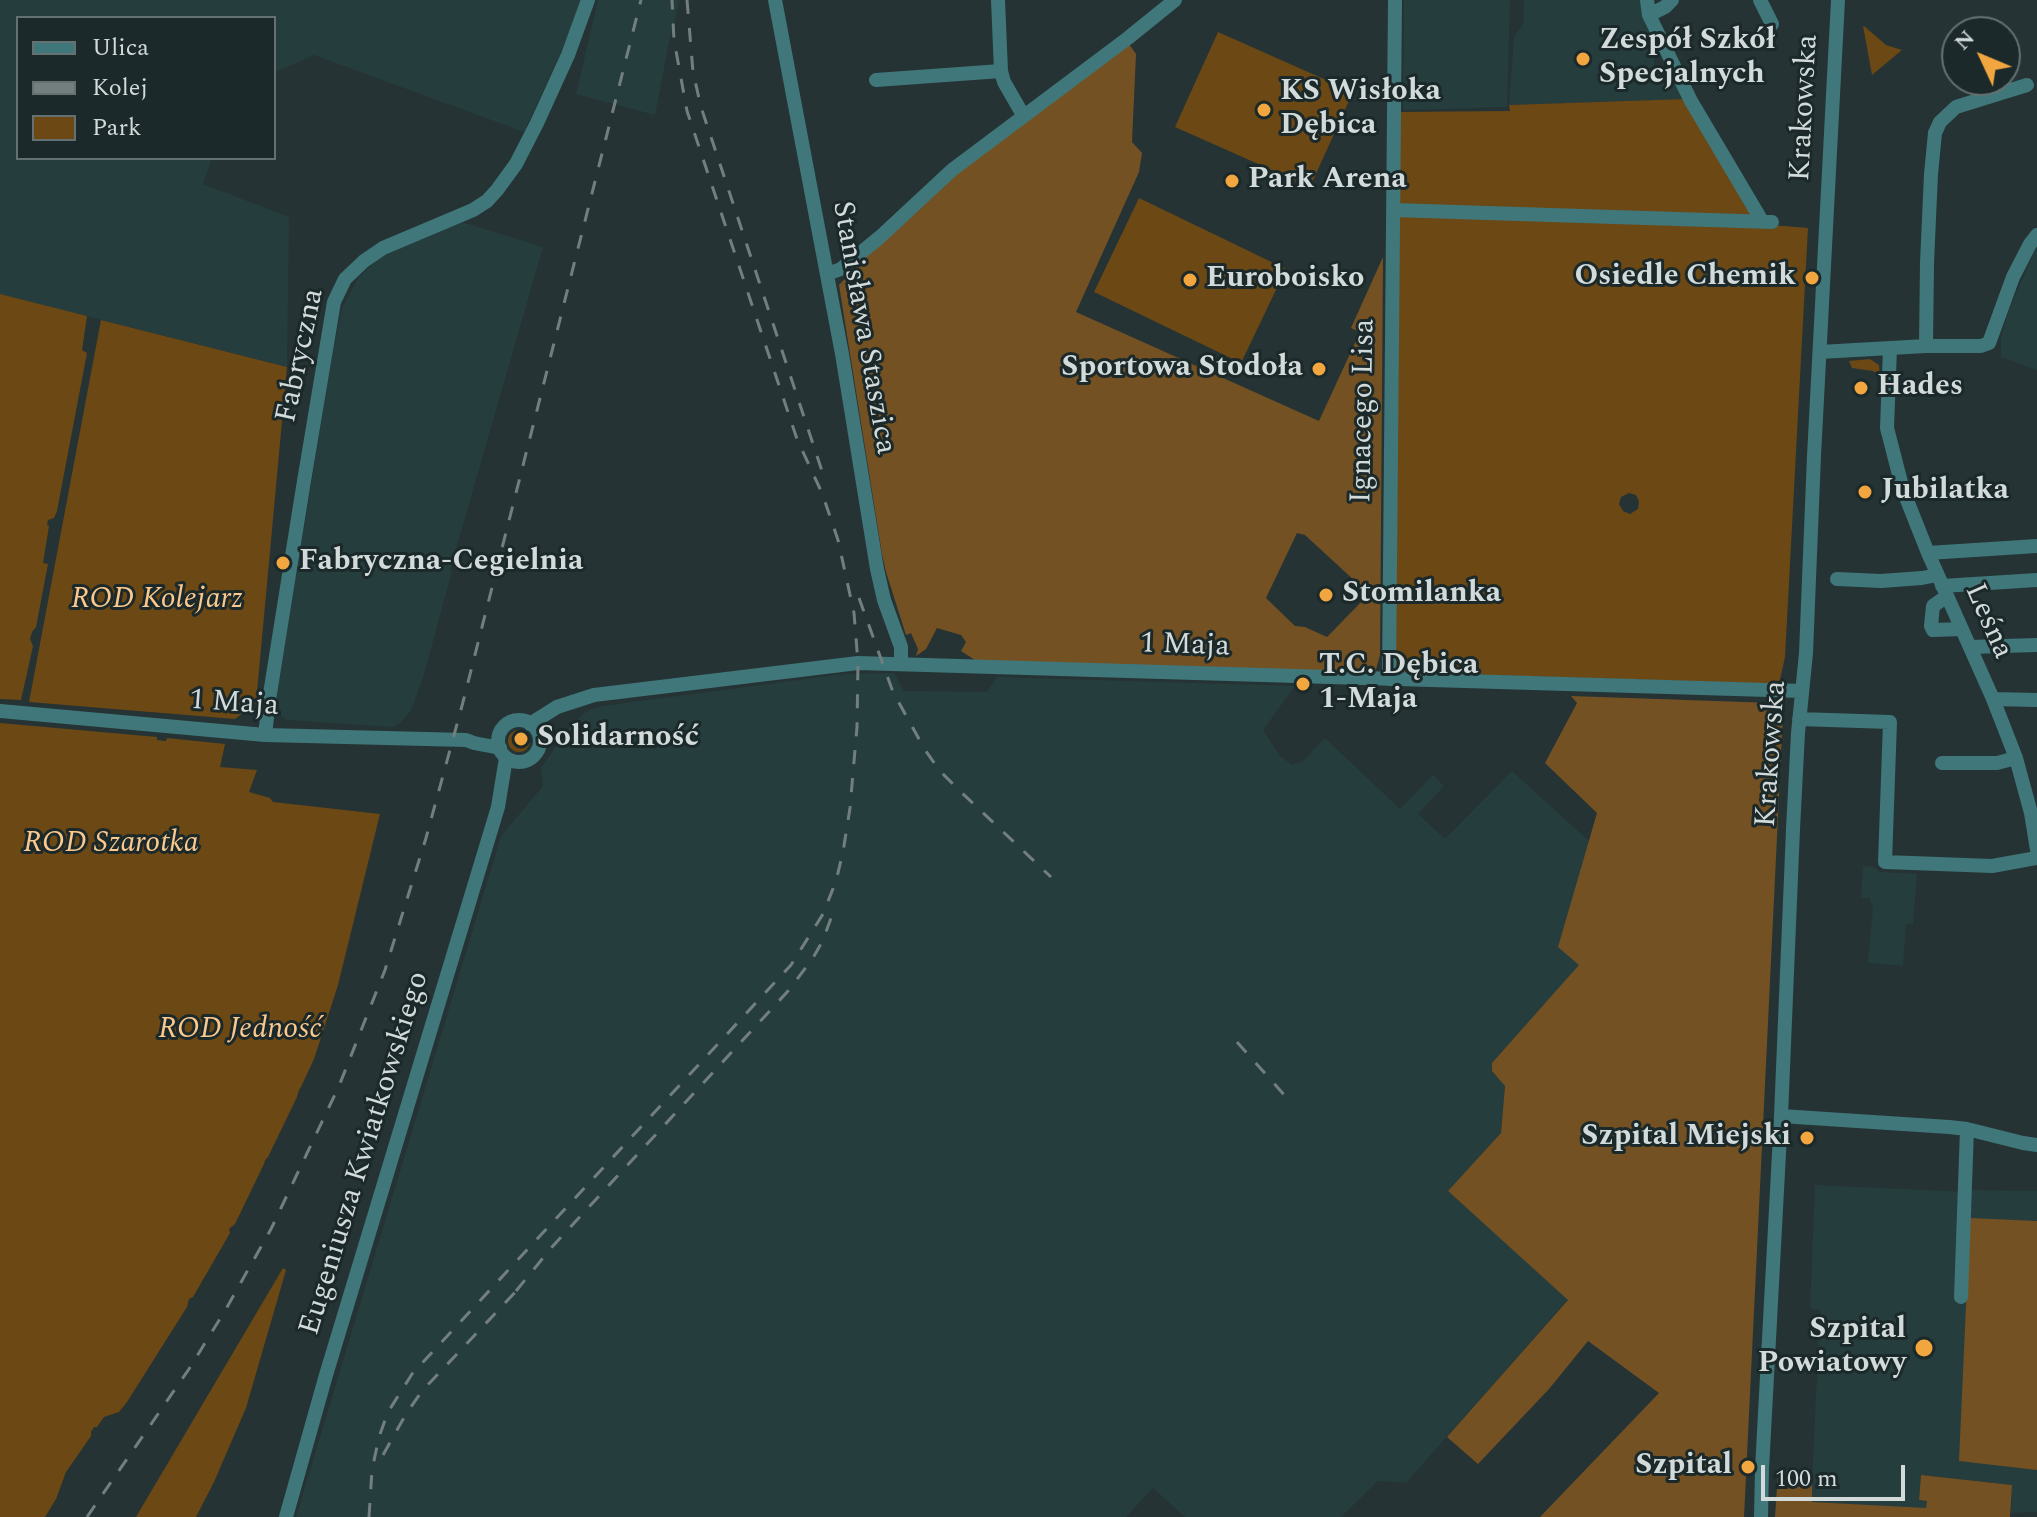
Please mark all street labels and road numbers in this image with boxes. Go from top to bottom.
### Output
street label: Krakowska [1784,34,1828,182]
street label: Stanisława Staszica [822,199,902,457]
street label: Fabryczna [270,286,334,426]
street label: Ignacego Lisa [1345,318,1385,504]
street label: Leśna [1955,579,2019,665]
street label: 1 Maja [1139,627,1231,667]
street label: Krakowska [1750,679,1796,829]
street label: 1 Maja [188,684,280,726]
street label: Eugeniusza Kwiatkowskiego [293,968,439,1340]

